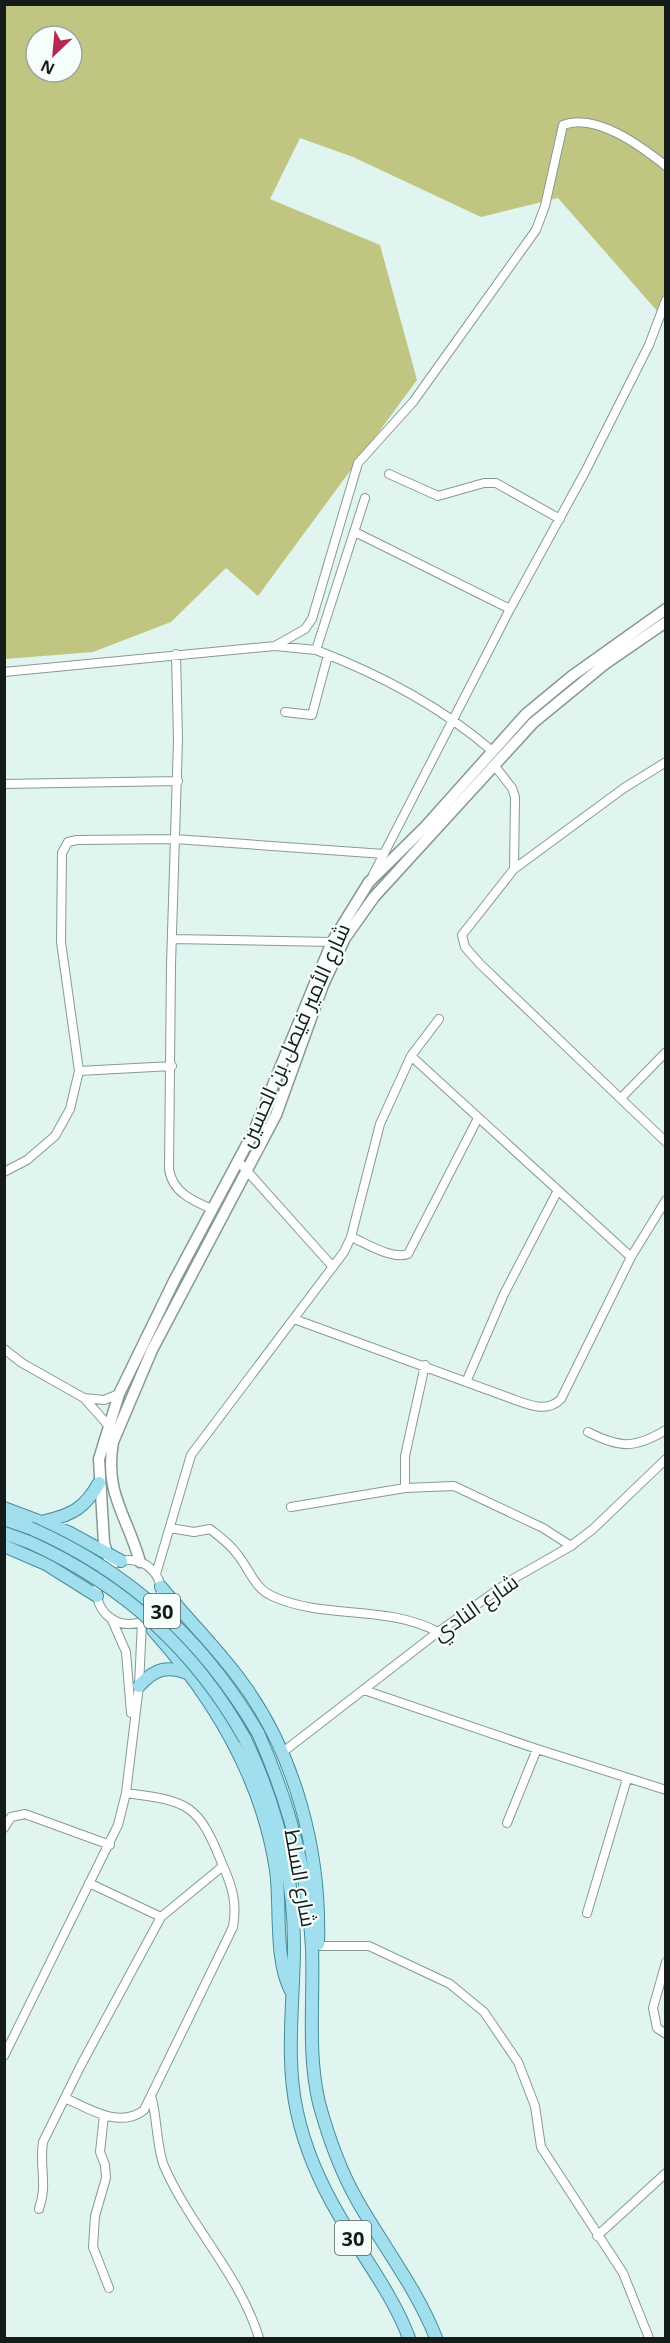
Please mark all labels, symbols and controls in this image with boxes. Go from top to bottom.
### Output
north arrow [24,24,84,84]
text: N [37,55,58,80]
street label: شارع الأمير فيصل بن الحسين [232,919,357,1152]
street label: شارع النادي [426,1567,525,1649]
road number: 30 [144,1594,180,1628]
street label: شارع السلط [278,1827,323,1929]
road number: 30 [335,2221,371,2255]

